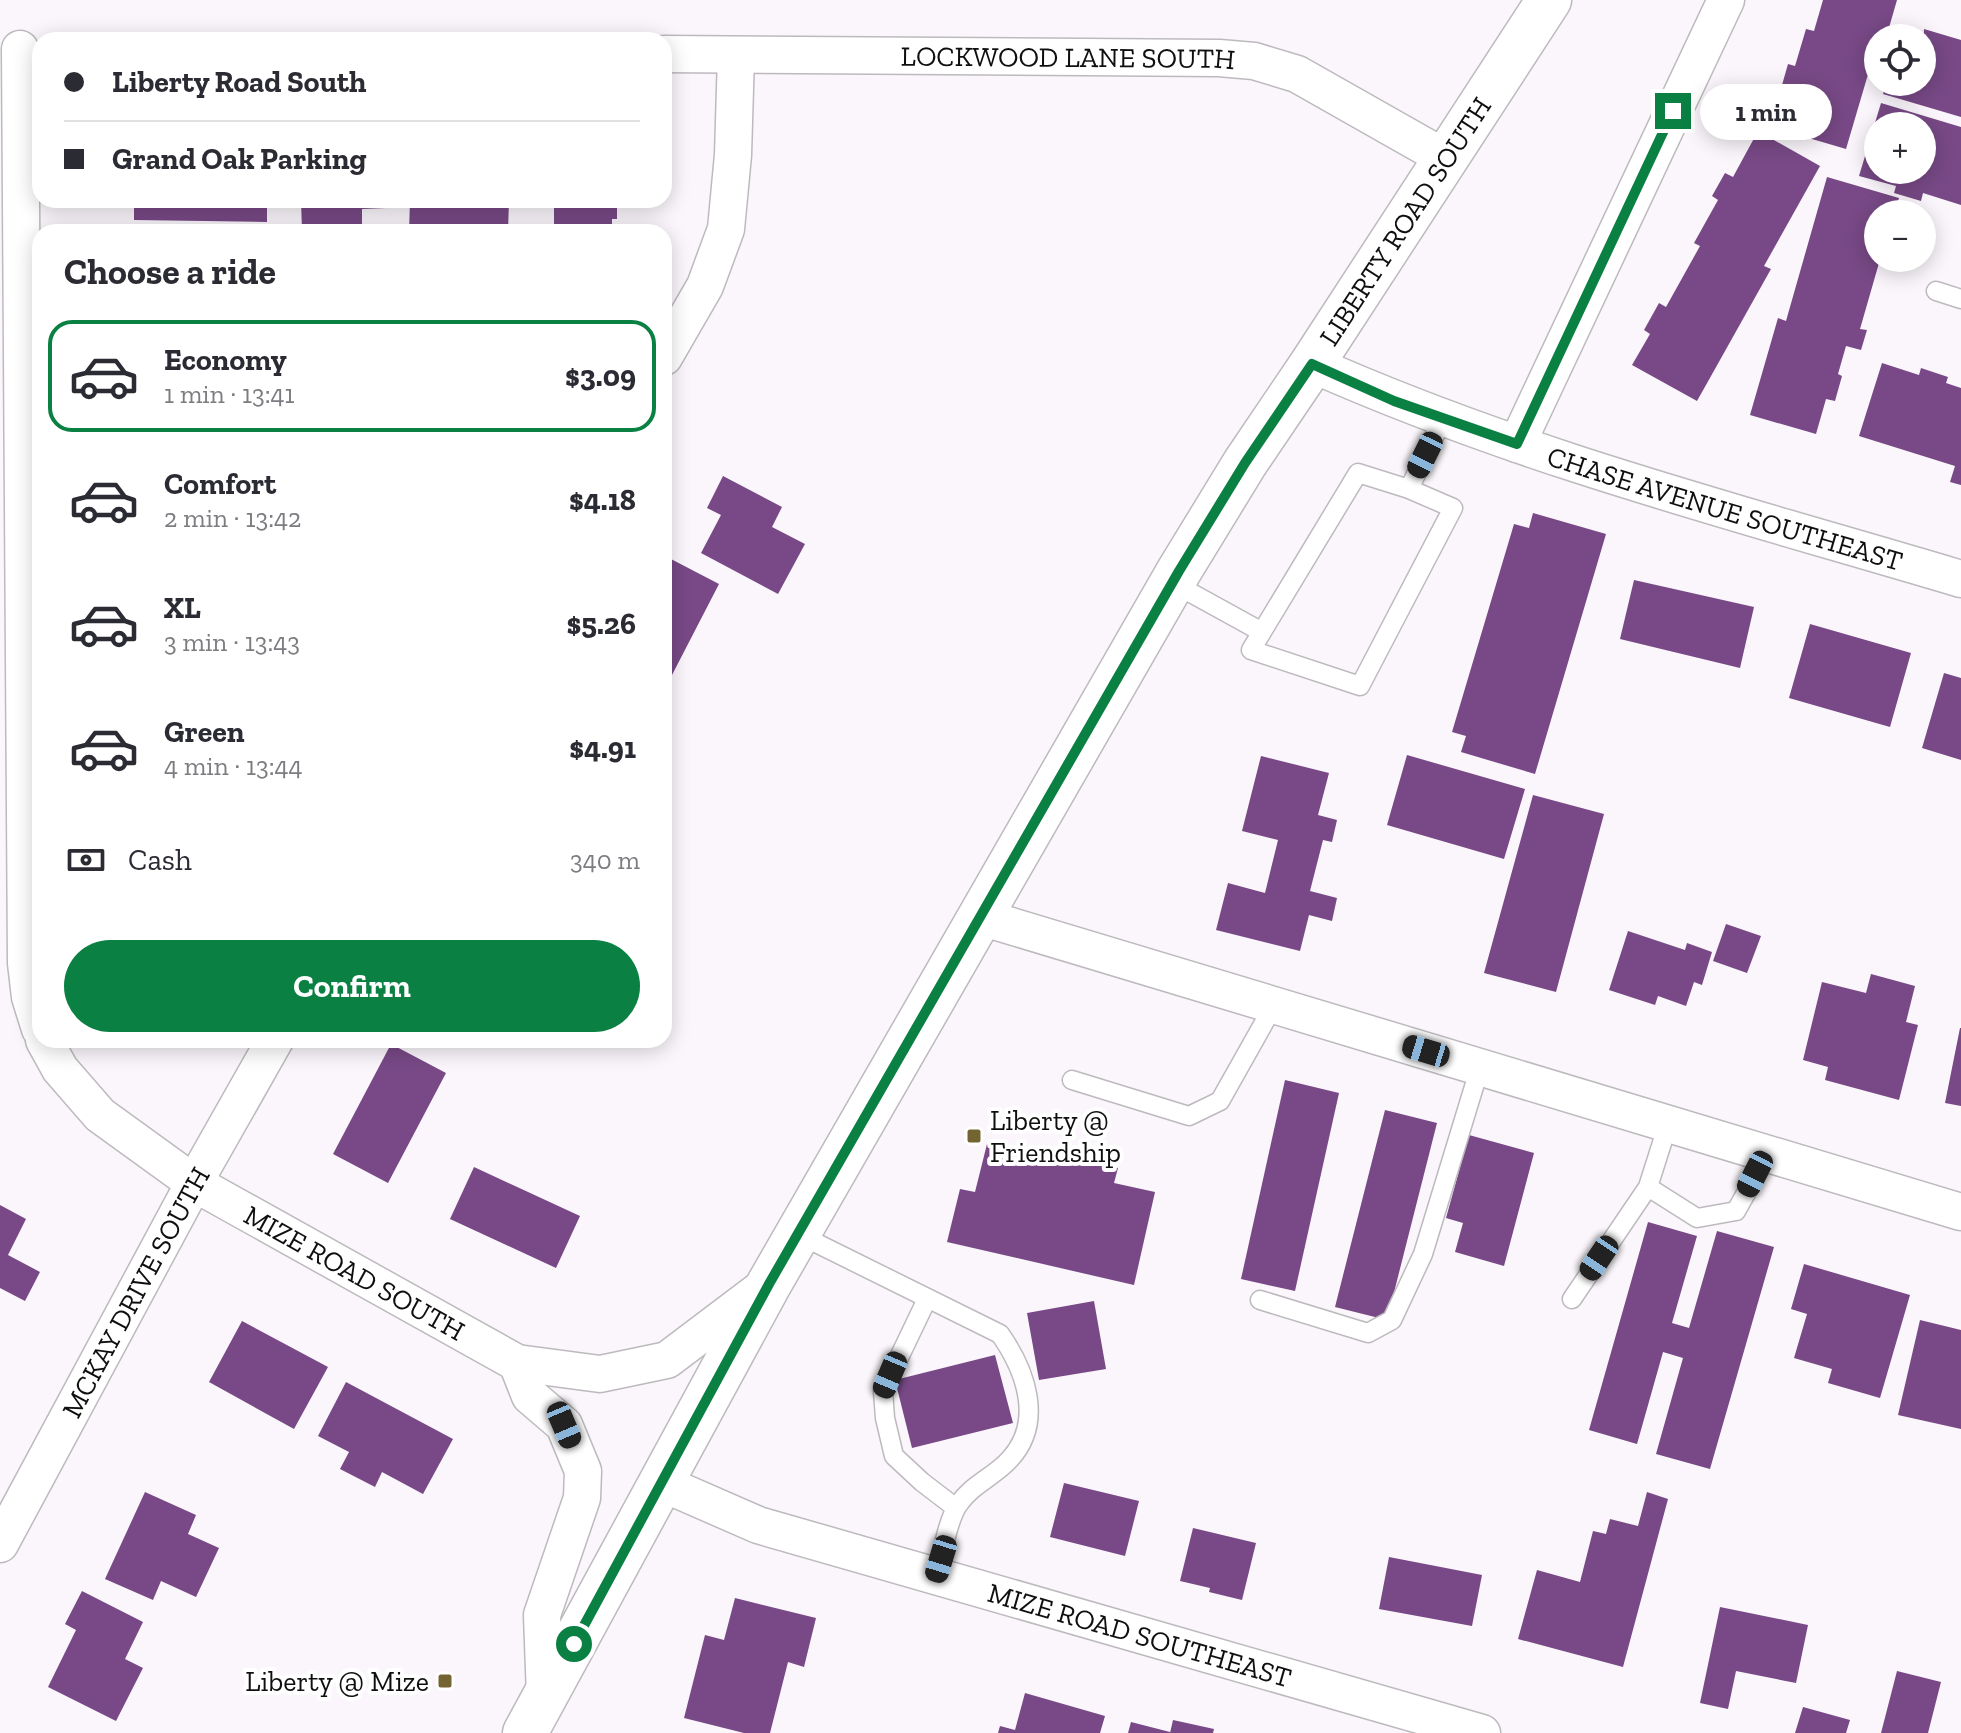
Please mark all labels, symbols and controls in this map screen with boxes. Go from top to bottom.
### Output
map controls [1864,24,1936,272]
button: locate [1864,24,1936,96]
street label: LOCKWOOD LANE SOUTH [901,40,1237,76]
text: Liberty Road South [112,64,366,100]
callout: 1 min [1701,83,1833,139]
street label: LIBERTY ROAD SOUTH [1313,91,1498,352]
route end [1655,93,1691,129]
text: 1 min [1735,96,1797,128]
button: + [1864,112,1936,184]
text: Grand Oak Parking [112,141,366,177]
button: − [1864,200,1936,272]
text: Choose a ride [64,250,276,293]
icon: car [68,340,140,412]
text: Economy [164,342,287,378]
text: $3.09 [565,358,636,394]
text: 1 min · 13:41 [164,378,295,410]
car [1404,428,1446,482]
street label: CHASE AVENUE SOUTHEAST [1543,439,1907,578]
icon: car [68,464,140,536]
text: Comfort [164,466,276,502]
text: $4.18 [569,482,636,518]
text: 2 min · 13:42 [164,502,301,534]
icon: car [68,588,140,660]
text: XL [164,590,201,626]
text: $5.26 [567,606,636,642]
text: 3 min · 13:43 [164,626,300,658]
icon: car [68,712,140,784]
text: Green [164,714,244,750]
text: $4.91 [569,730,636,766]
text: 4 min · 13:44 [164,750,303,782]
icon: cash [64,838,108,882]
text: Cash [128,842,192,878]
text: 340 m [570,844,640,876]
button: Confirm [64,940,640,1032]
car [1400,1033,1452,1069]
place label: Liberty @ Friendship [990,1104,1121,1169]
marker: Liberty @ Friendship [965,1127,983,1145]
car [1733,1147,1777,1201]
street label: MCKAY DRIVE SOUTH [55,1161,217,1423]
street label: MIZE ROAD SOUTH [238,1198,470,1348]
car [1576,1231,1622,1285]
car [870,1348,910,1402]
car [544,1398,584,1452]
car [923,1533,959,1585]
street label: MIZE ROAD SOUTHEAST [984,1576,1295,1694]
route start [556,1626,592,1662]
place label: Liberty @ Mize [245,1665,429,1698]
marker: Liberty @ Mize [436,1672,454,1690]

